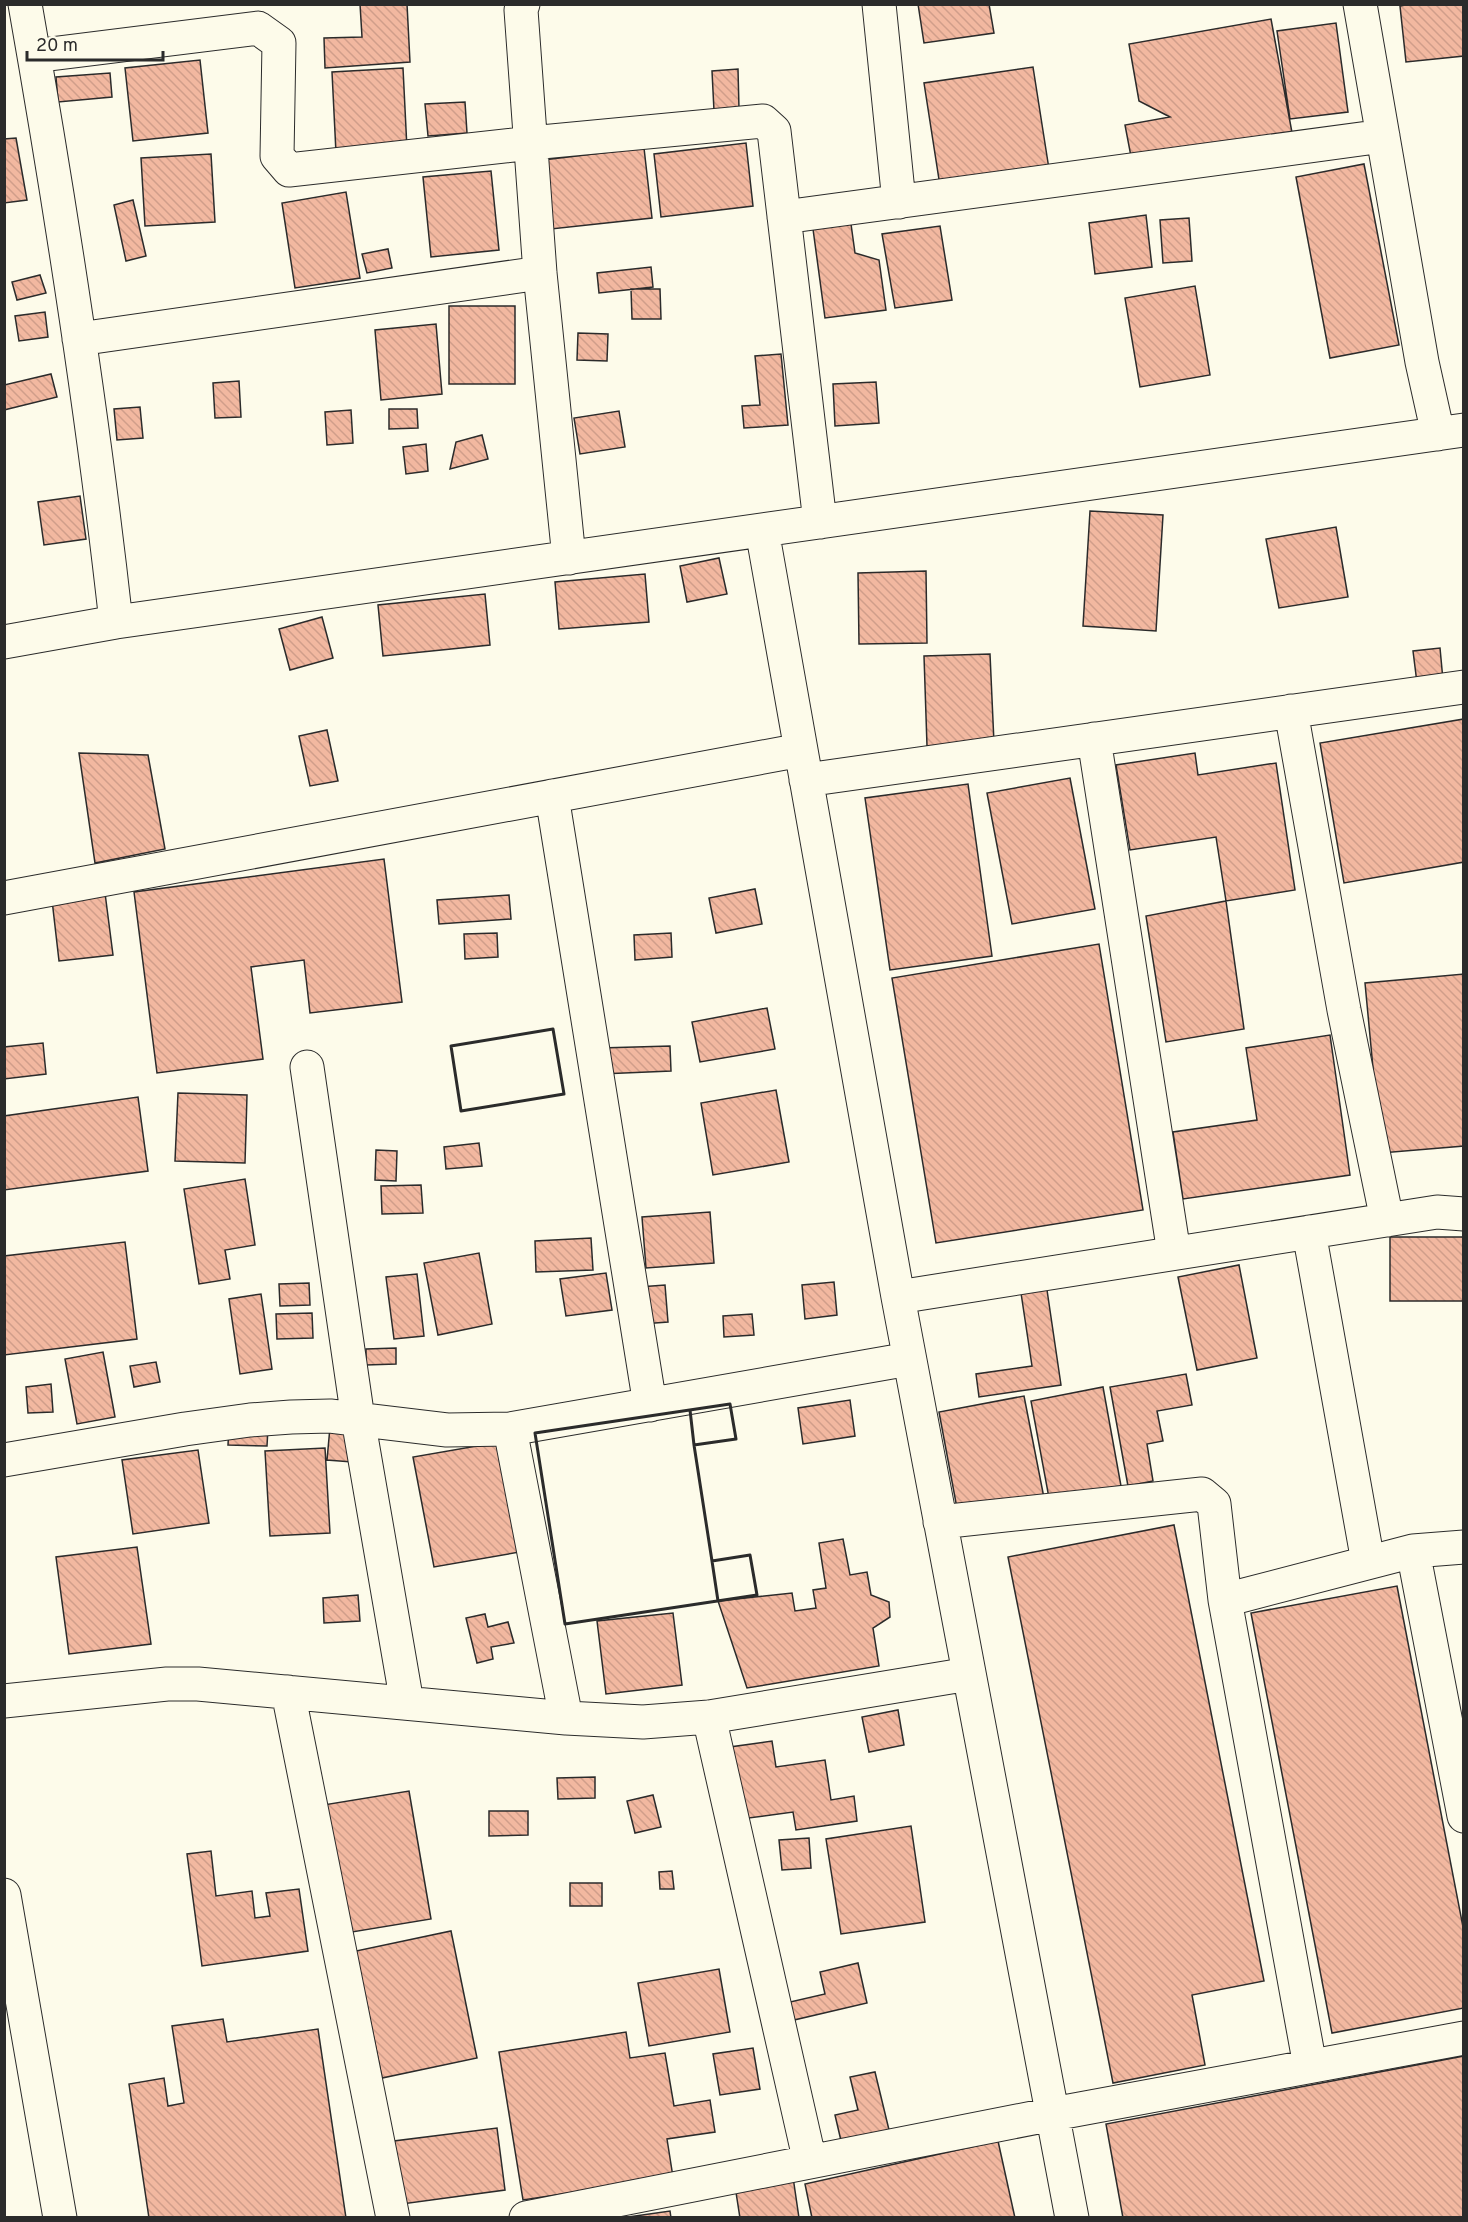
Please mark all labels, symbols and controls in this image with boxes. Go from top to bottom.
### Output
scale bar [27,24,164,62]
text: 20 m [36,35,78,58]

